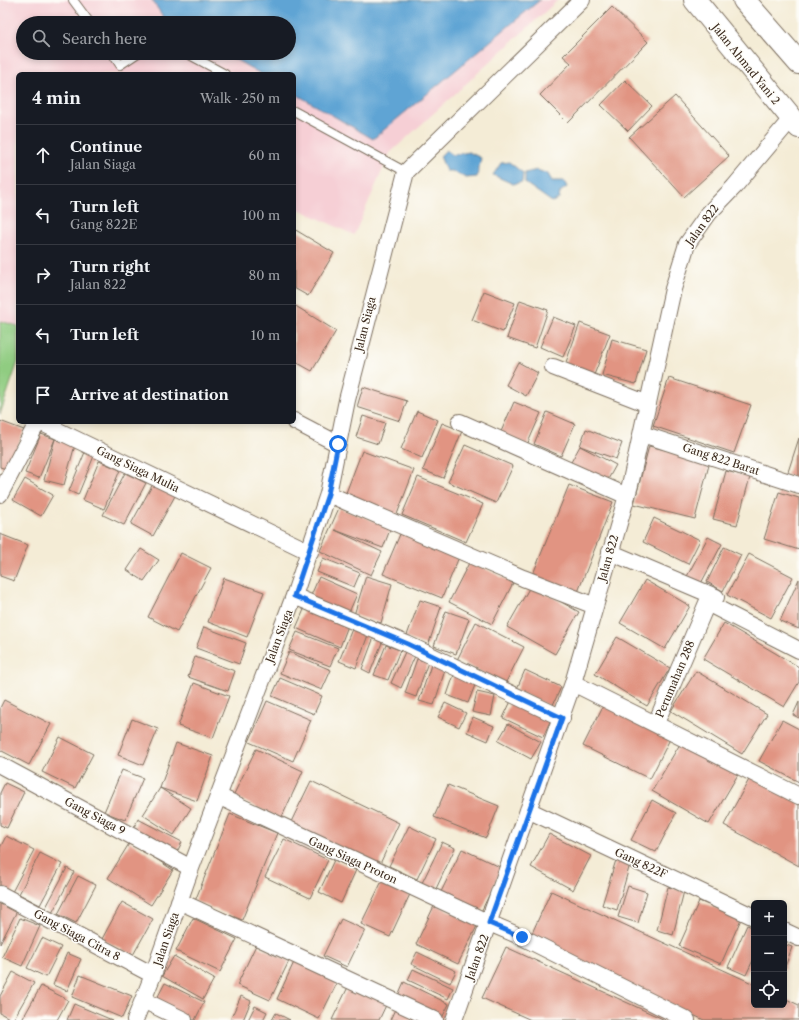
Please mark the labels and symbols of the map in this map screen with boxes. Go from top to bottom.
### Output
street label: Jalan Ahmad Yani 2 [708,19,783,107]
street label: Jalan 822 [681,202,722,250]
street label: Jalan Siaga [351,295,379,355]
route start [329,435,347,453]
street label: Gang 822 Barat [681,440,761,478]
street label: Gang Siaga Mulia [94,443,182,495]
street label: Jalan 822 [594,533,621,585]
street label: Jalan Siaga [262,607,296,666]
street label: Perumahan 288 [652,638,698,720]
street label: Gang Siaga 9 [62,794,128,838]
street label: Gang Siaga Proton [306,833,400,887]
street label: Gang 822F [612,845,670,881]
street label: Gang Siaga Citra 8 [31,906,123,964]
street label: Jalan Siaga [150,910,182,970]
route end [513,928,531,946]
street label: Jalan 822 [462,932,492,984]

